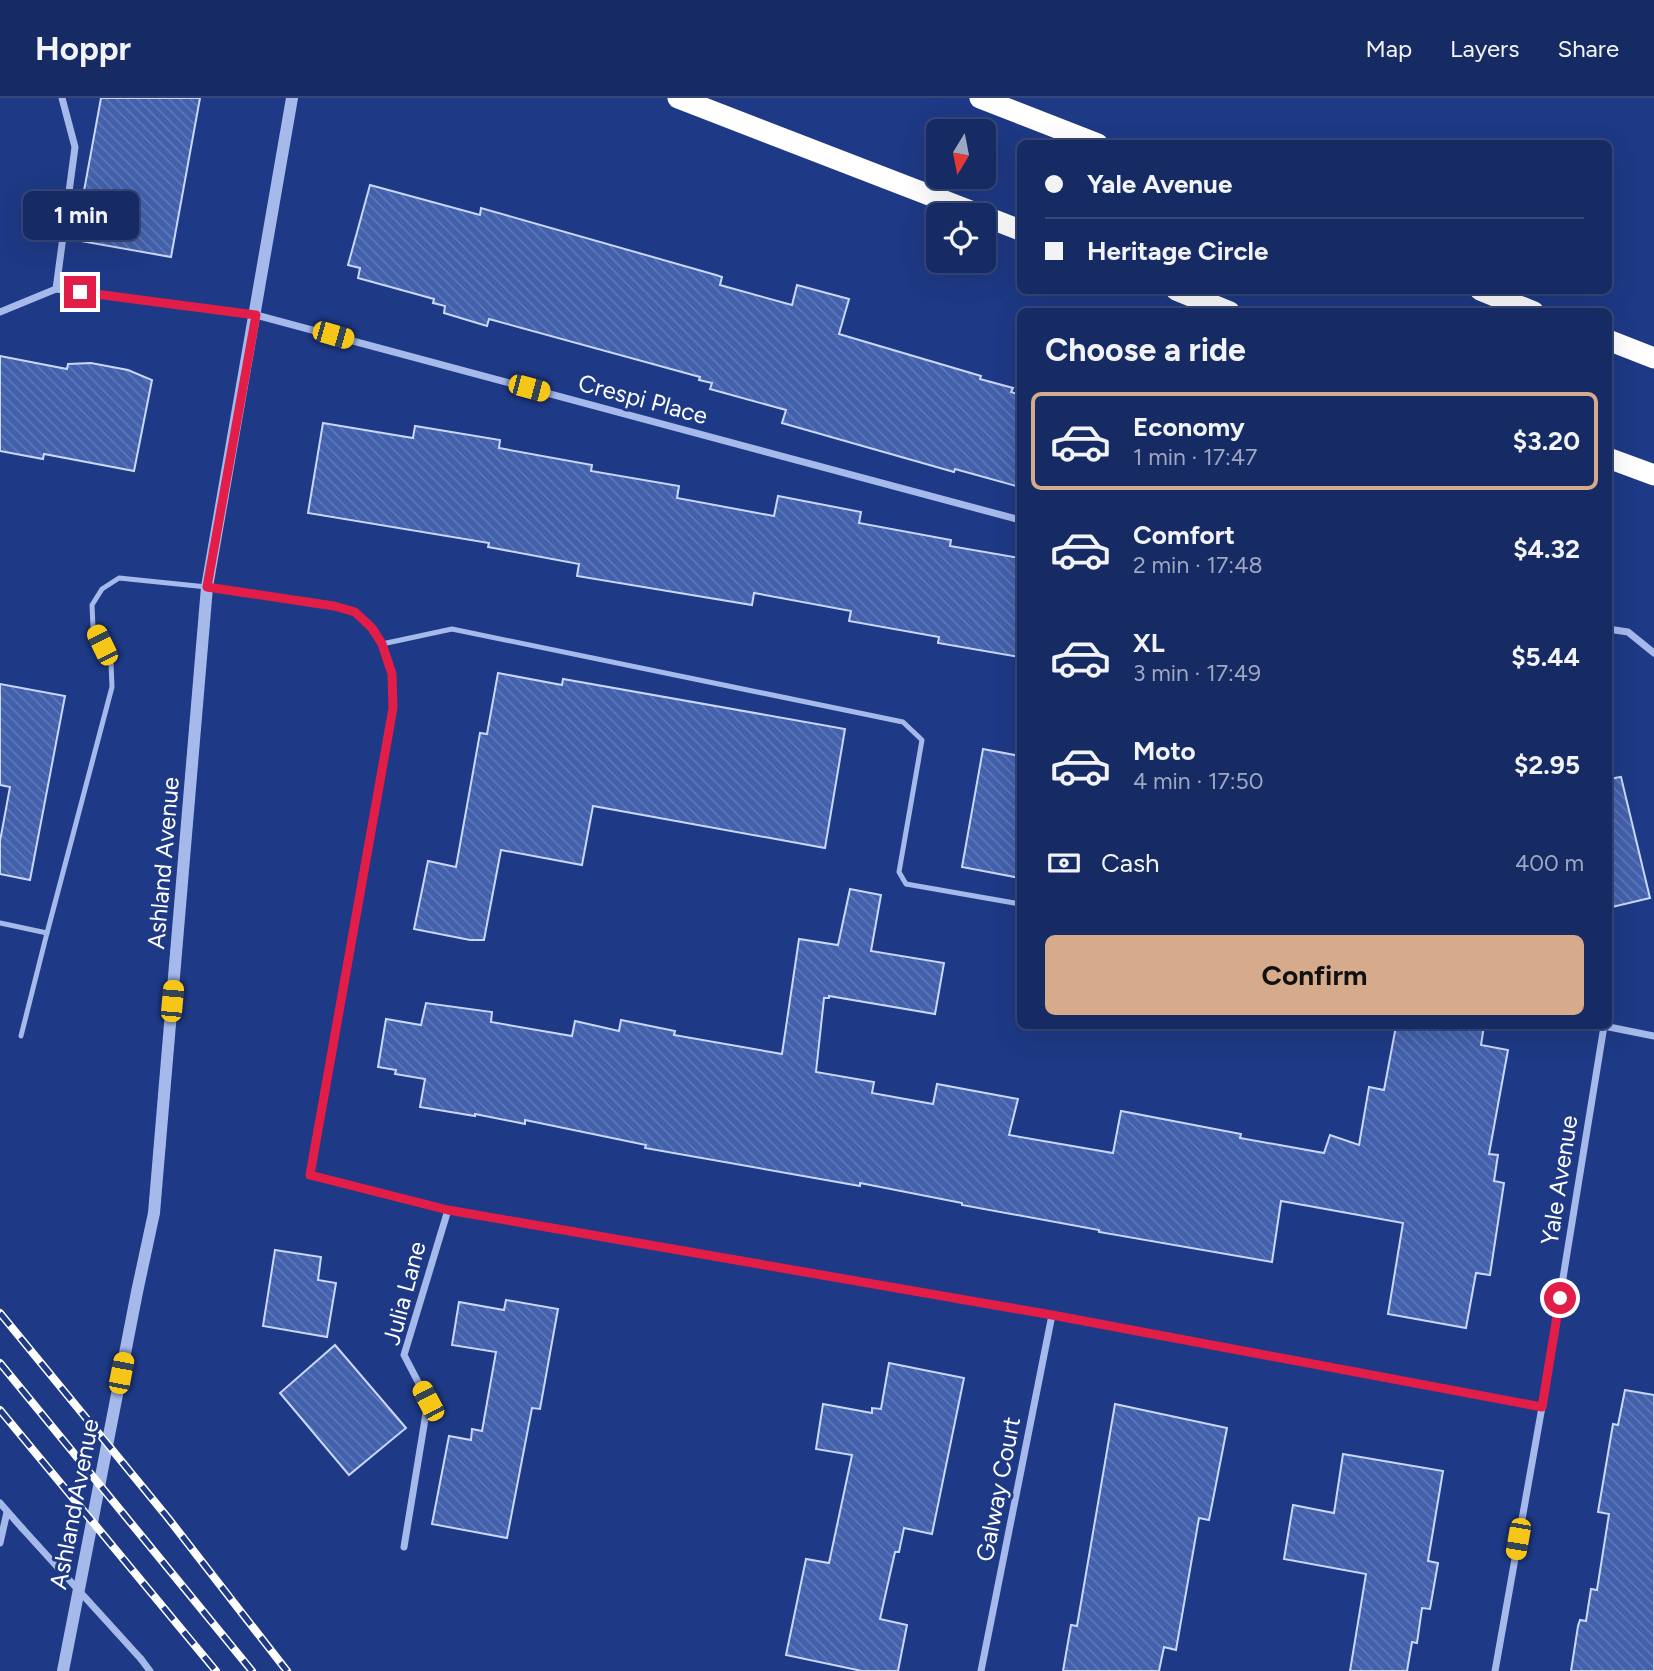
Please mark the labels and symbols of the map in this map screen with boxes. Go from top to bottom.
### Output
north arrow [926,119,996,189]
callout: 1 min [22,190,138,240]
route end [64,276,96,308]
car [310,319,357,351]
street label: Crespi Place [575,368,711,430]
car [506,372,553,404]
car [84,622,121,668]
street label: Ashland Avenue [141,776,185,950]
car [160,979,185,1023]
street label: Yale Avenue [1534,1113,1584,1247]
street label: Julia Lane [376,1238,432,1348]
route start [1544,1282,1576,1314]
car [107,1350,136,1396]
car [409,1378,448,1424]
street label: Galway Court [970,1414,1026,1564]
street label: Ashland Avenue [43,1416,105,1592]
car [1505,1516,1532,1562]

